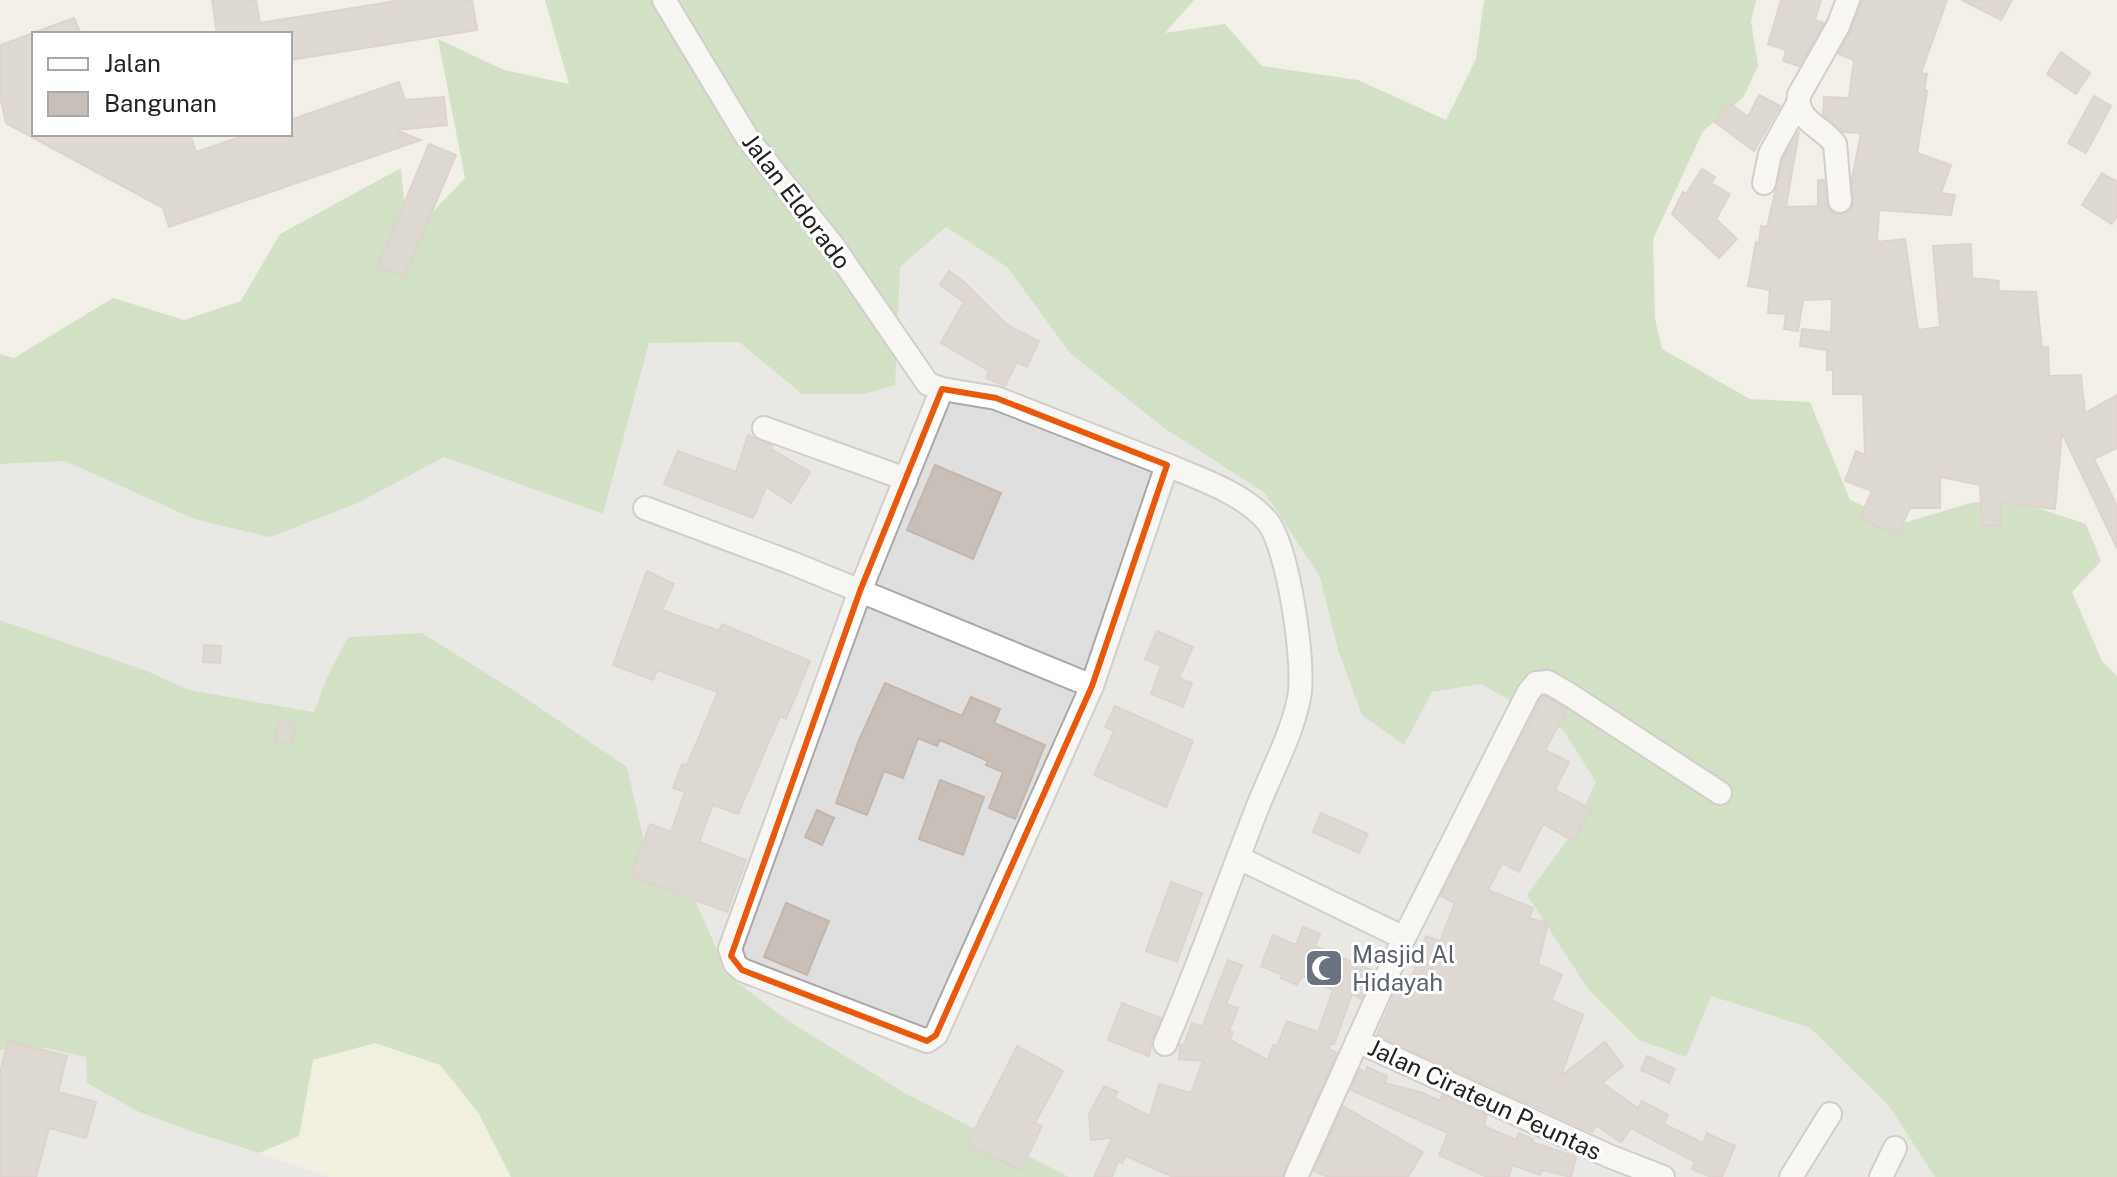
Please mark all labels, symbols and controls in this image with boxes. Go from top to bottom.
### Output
legend [32,32,292,136]
text: Jalan [104,49,161,77]
text: Bangunan [104,89,217,117]
street label: Jalan Eldorado [737,128,857,274]
place label: Masjid Al Hidayah [1352,940,1455,996]
mosque icon: Masjid Al Hidayah [1303,947,1345,989]
street label: Jalan Cirateun Peuntas [1364,1033,1606,1165]

